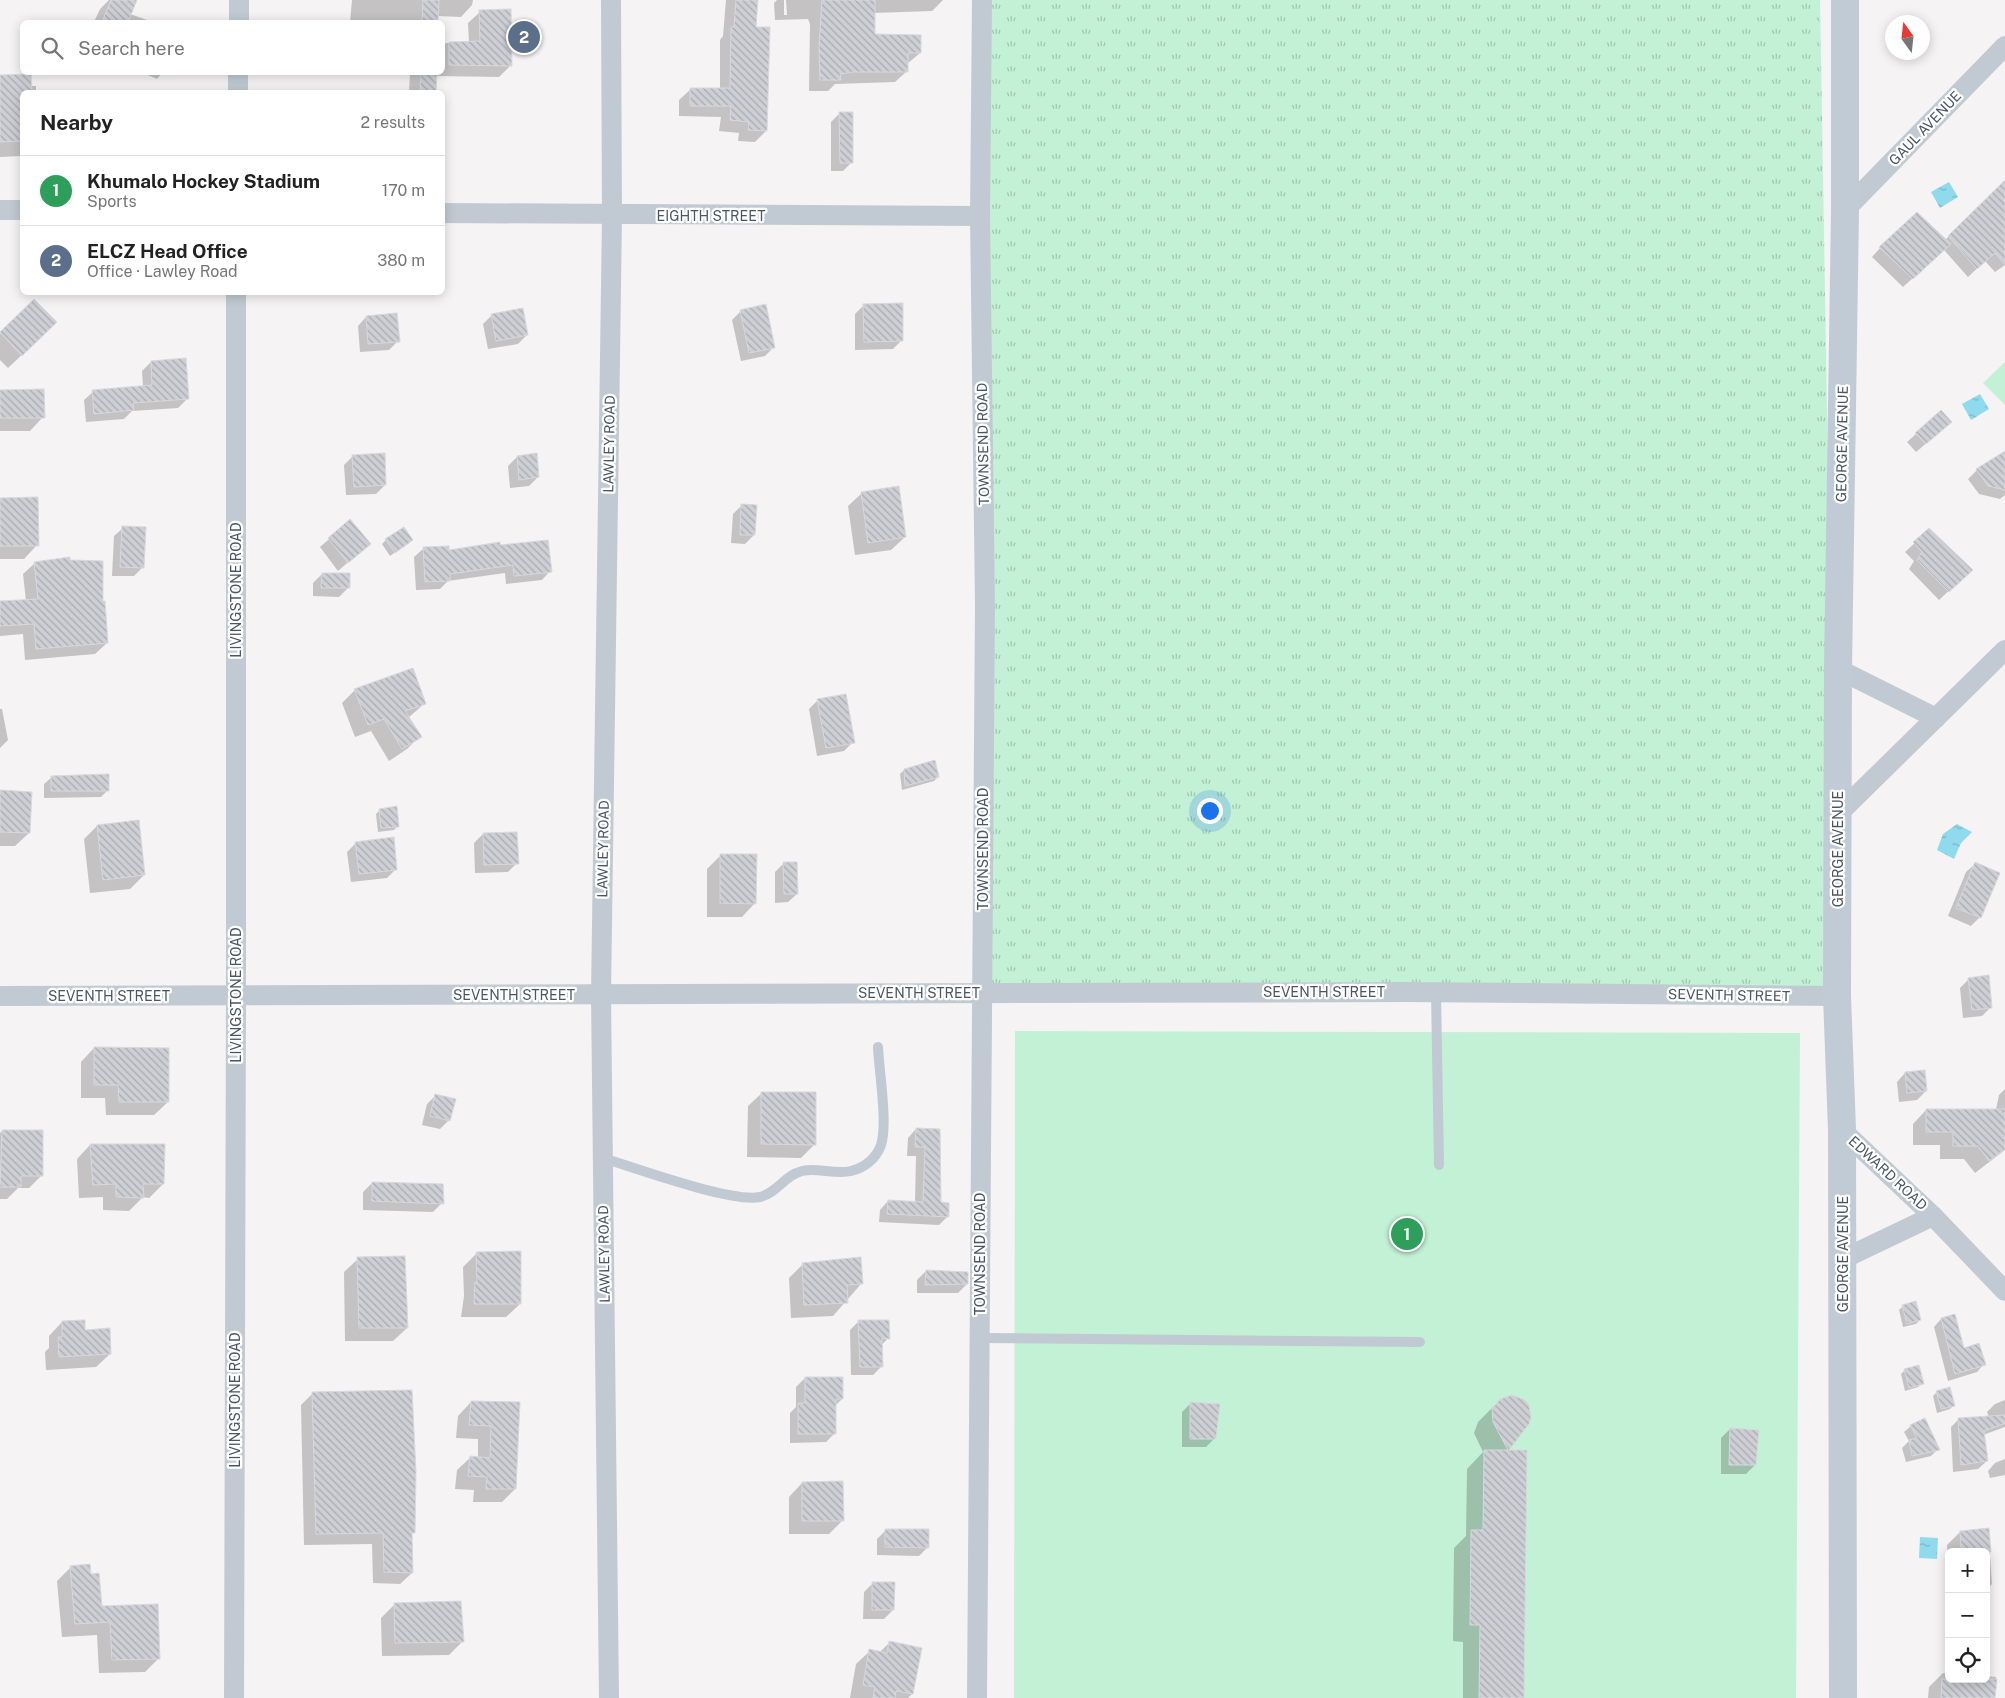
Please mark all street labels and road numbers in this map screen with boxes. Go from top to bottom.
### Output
street label: GAUL AVENUE [1886,88,1964,168]
street label: EIGHTH STREET [656,208,766,224]
street label: TOWNSEND ROAD [974,383,992,505]
street label: GEORGE AVENUE [1833,386,1851,502]
street label: LAWLEY ROAD [600,395,618,493]
street label: LIVINGSTONE ROAD [228,522,244,658]
street label: TOWNSEND ROAD [975,788,991,910]
street label: GEORGE AVENUE [1830,791,1846,907]
street label: LAWLEY ROAD [594,800,612,898]
street label: LIVINGSTONE ROAD [228,927,244,1063]
street label: SEVENTH STREET [1263,984,1385,1000]
street label: SEVENTH STREET [858,985,980,1001]
street label: SEVENTH STREET [1668,986,1790,1004]
street label: SEVENTH STREET [453,987,575,1003]
street label: SEVENTH STREET [48,988,170,1004]
street label: EDWARD ROAD [1846,1133,1930,1213]
street label: TOWNSEND ROAD [972,1193,988,1315]
street label: GEORGE AVENUE [1835,1196,1851,1312]
street label: LAWLEY ROAD [595,1205,613,1303]
street label: LIVINGSTONE ROAD [227,1332,243,1468]

